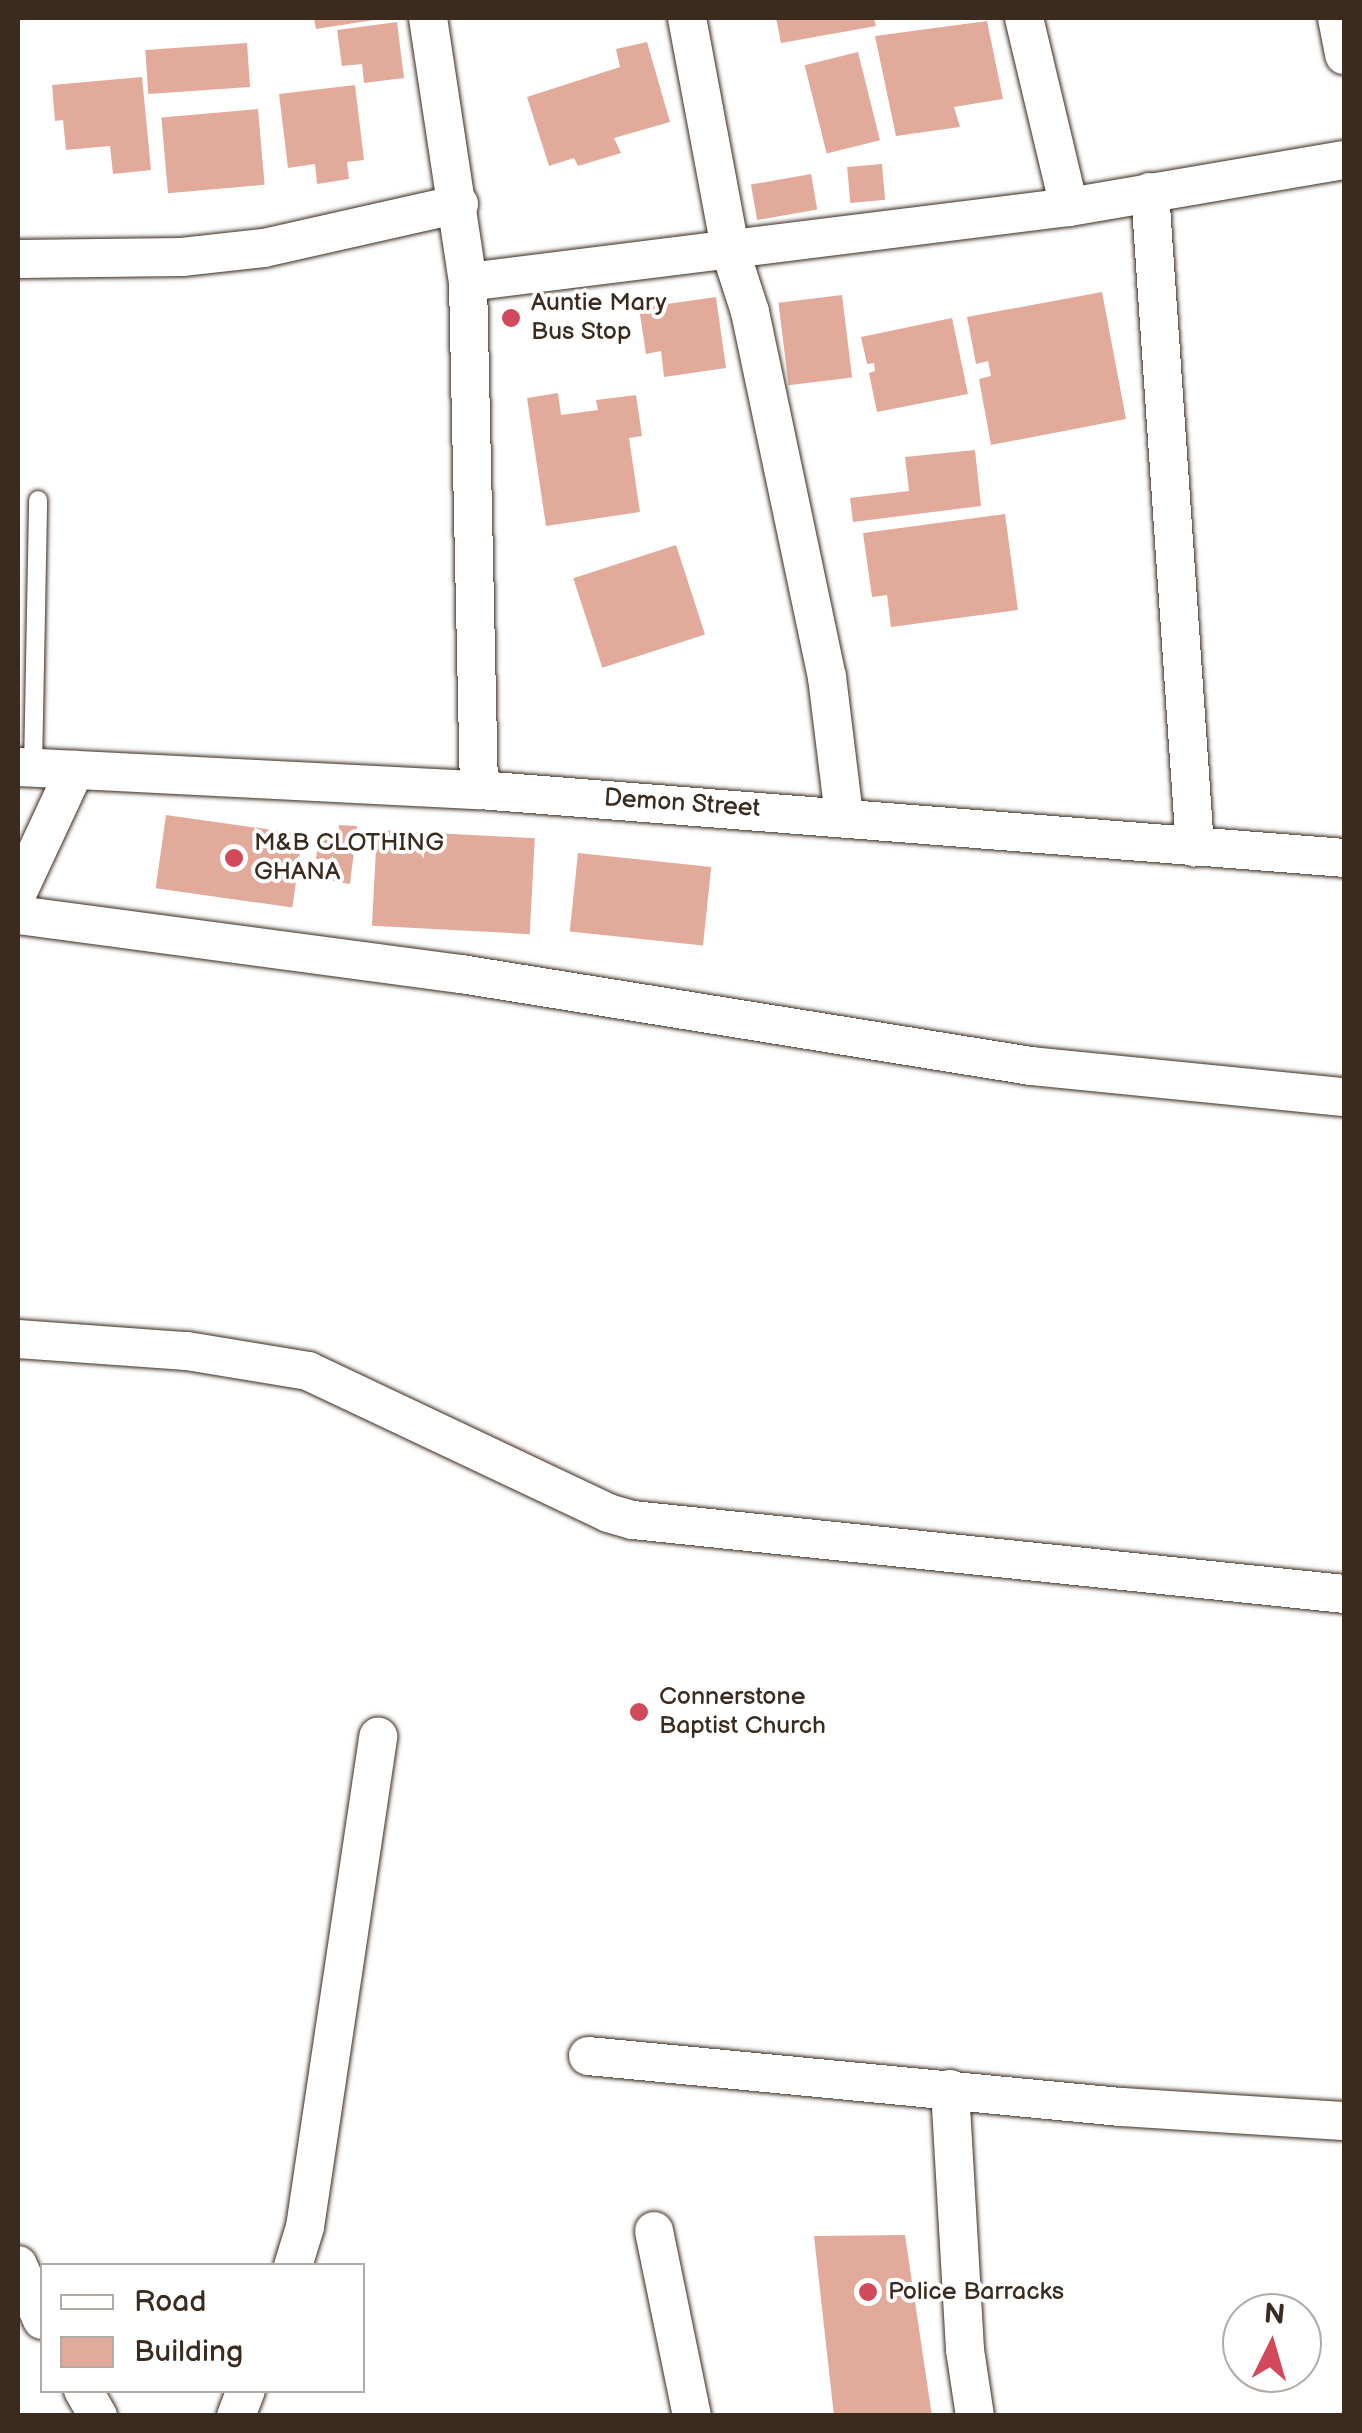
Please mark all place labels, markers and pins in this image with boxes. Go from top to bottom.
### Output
place label: Auntie Mary Bus Stop [531,289,666,348]
marker: Auntie Mary Bus Stop [500,307,522,329]
place label: M&B CLOTHING GHANA [254,829,444,888]
marker: M&B CLOTHING GHANA [223,847,245,869]
place label: Connerstone Baptist Church [659,1683,826,1742]
marker: Connerstone Baptist Church [628,1701,650,1723]
place label: Police Barracks [888,2277,1064,2307]
marker: Police Barracks [857,2281,879,2303]

